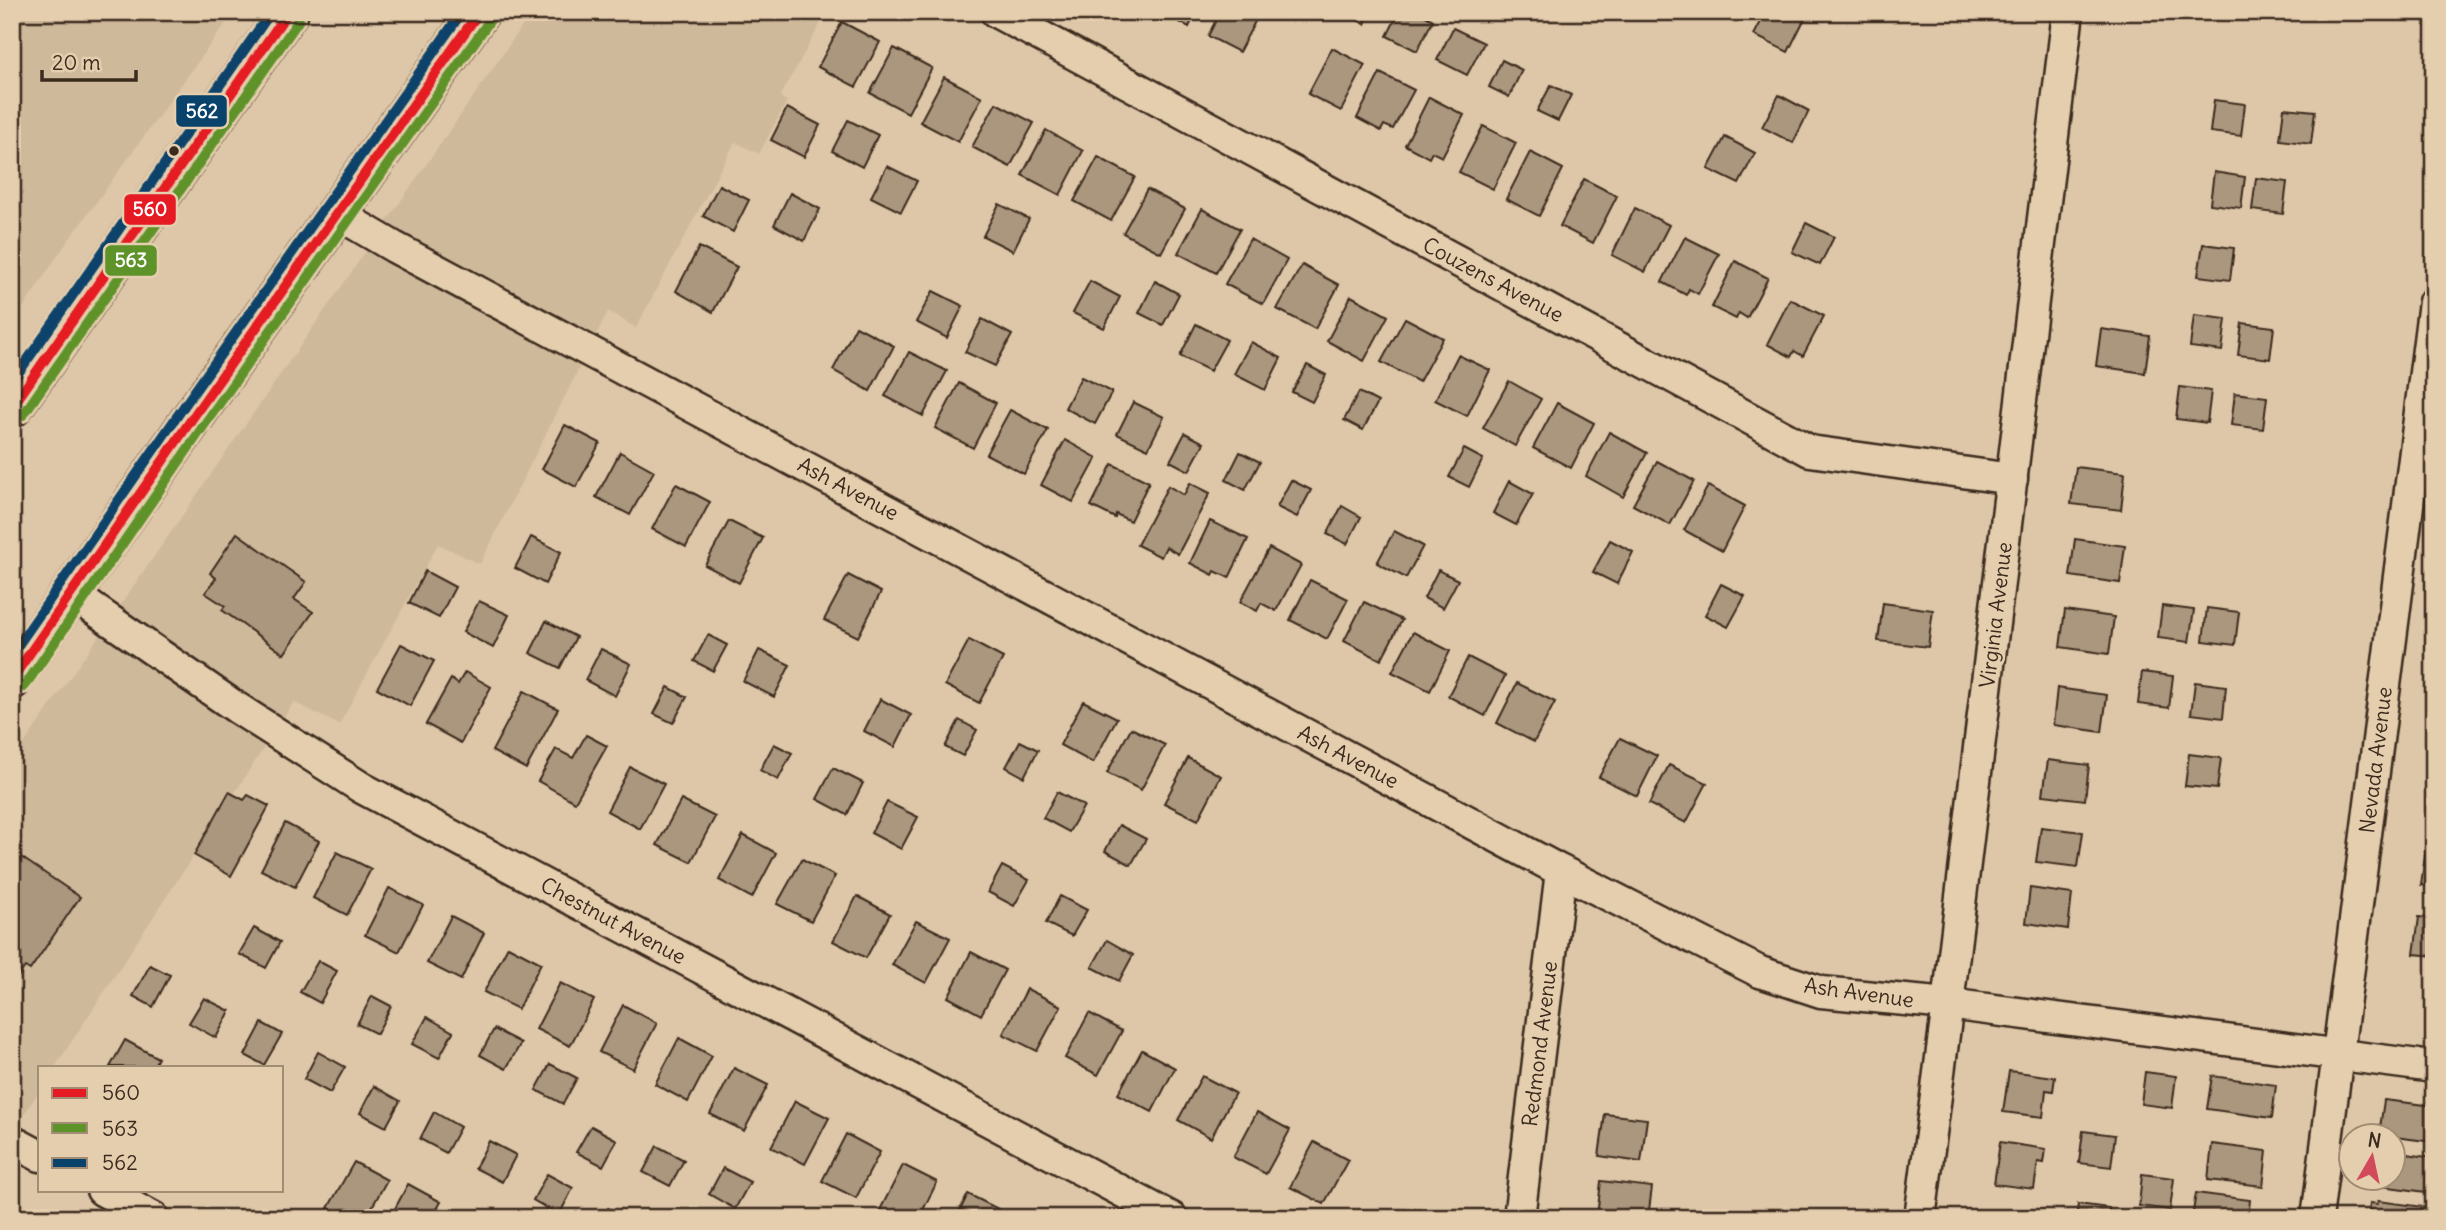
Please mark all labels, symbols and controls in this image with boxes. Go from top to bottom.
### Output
scale bar [42,38,136,82]
text: 20 m [52,49,101,76]
line badge: 562 [175,94,228,128]
text: 562 [186,99,218,123]
unlabelled marker [167,144,181,158]
line badge: 560 [123,193,177,226]
text: 560 [133,197,167,221]
street label: Couzens Avenue [1418,231,1568,328]
line badge: 563 [104,244,158,277]
text: 563 [115,248,147,272]
street label: Ash Avenue [793,451,903,526]
street label: Virginia Avenue [1973,540,2018,689]
street label: Nevada Avenue [2353,685,2398,835]
street label: Ash Avenue [1293,719,1403,794]
street label: Chestnut Avenue [536,871,691,970]
street label: Redmond Avenue [1516,960,1563,1128]
street label: Ash Avenue [1802,971,1916,1014]
legend [38,1066,284,1192]
text: 560 [102,1079,140,1106]
text: 563 [102,1115,138,1142]
north arrow [2338,1122,2408,1192]
text: N [2366,1127,2383,1153]
text: 562 [102,1149,138,1176]

